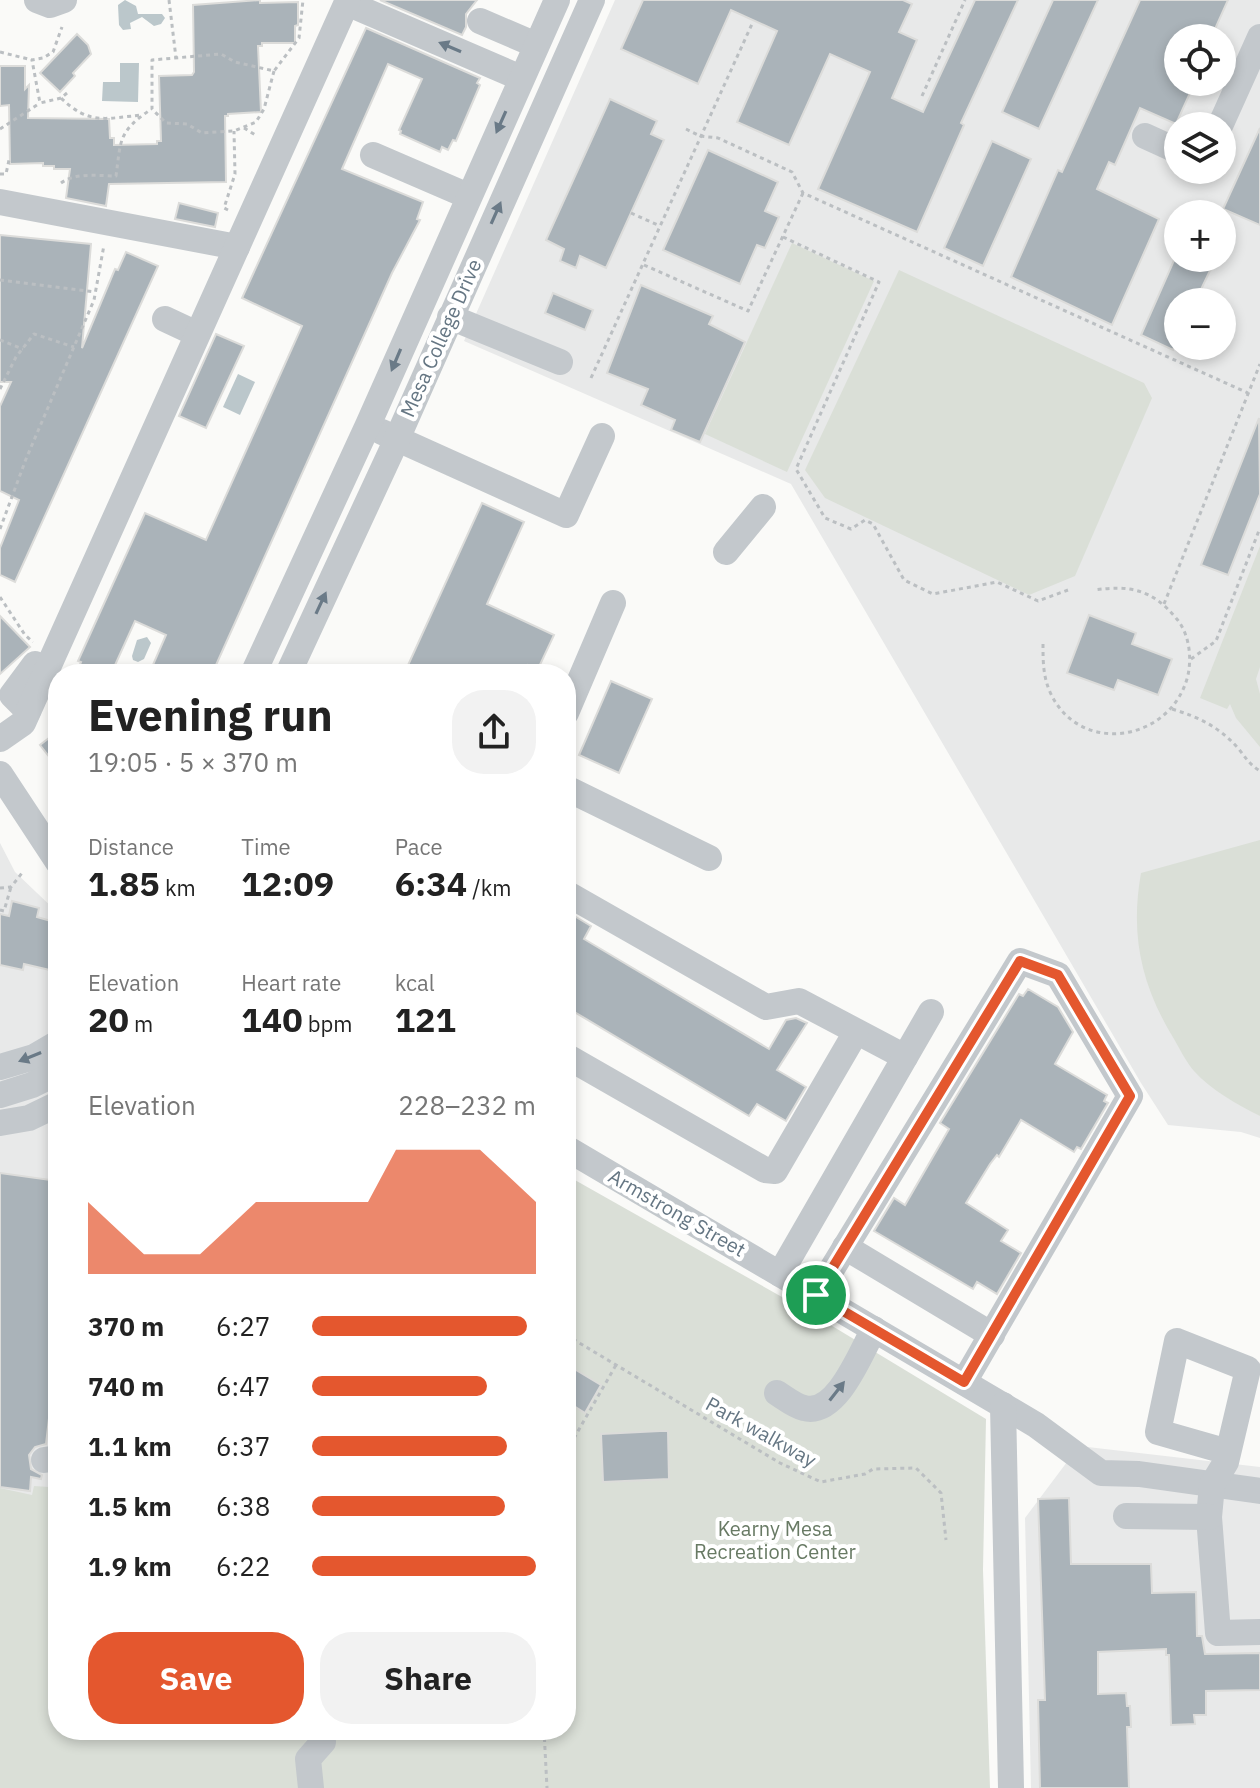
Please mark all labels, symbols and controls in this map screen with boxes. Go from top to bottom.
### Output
map controls [1164,24,1236,360]
button: locate [1164,24,1236,96]
one-way arrow [438,40,462,53]
one-way arrow [494,110,508,134]
button: layers [1164,112,1236,184]
button: + [1164,200,1236,272]
one-way arrow [490,201,503,225]
street label: Mesa College Drive [394,255,488,421]
button: − [1164,288,1236,360]
one-way arrow [390,348,403,372]
one-way arrow [314,592,328,615]
text: Evening run [88,686,333,743]
button: share [452,690,536,774]
text: 19:05 · 5 × 370 m [88,745,298,779]
text: Distance [88,832,174,861]
text: Time [241,832,291,861]
text: Pace [395,832,443,861]
text: 1.85 [88,861,160,905]
text: 12:09 [241,861,334,905]
text: 6:34 [395,861,467,905]
text: km [160,873,196,902]
text: /km [467,873,512,902]
text: Elevation [88,968,179,997]
text: Heart rate [241,968,341,997]
text: kcal [395,968,435,997]
text: 20 [88,997,129,1041]
text: 140 [241,997,303,1041]
text: 121 [395,997,456,1041]
text: m [129,1009,153,1038]
text: bpm [303,1009,352,1038]
one-way arrow [18,1051,42,1064]
text: Elevation [88,1088,196,1122]
text: 228–232 m [398,1088,536,1122]
street label: Armstrong Street [604,1162,751,1263]
pin [782,1261,850,1329]
icon: arrive [794,1273,838,1317]
text: 370 m [88,1309,164,1343]
text: 6:27 [216,1309,270,1343]
text: 740 m [88,1369,164,1403]
text: 6:47 [216,1369,270,1403]
one-way arrow [829,1381,845,1401]
street label: Park walkway [701,1390,821,1473]
text: 1.1 km [88,1429,172,1463]
text: 6:37 [216,1429,270,1463]
text: 1.5 km [88,1489,172,1523]
text: 6:38 [216,1489,270,1523]
park label: Kearny Mesa Recreation Center [694,1515,856,1565]
text: 1.9 km [88,1549,172,1583]
text: 6:22 [216,1549,270,1583]
button: Save [88,1632,304,1724]
button: Share [320,1632,536,1724]

